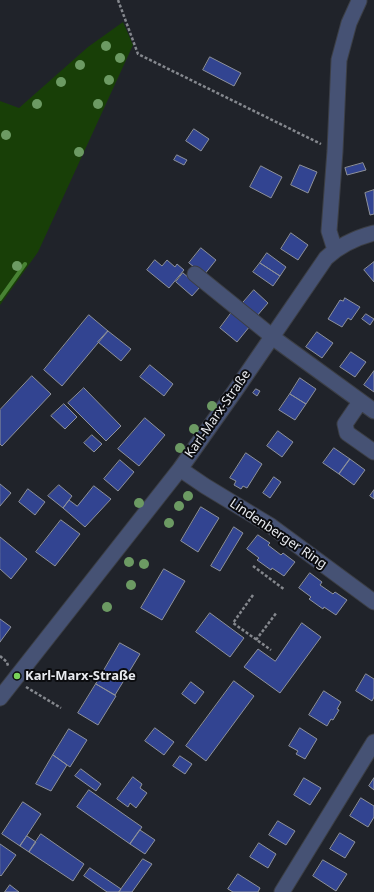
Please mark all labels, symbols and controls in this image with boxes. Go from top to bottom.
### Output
street label: Karl-Marx-Straße [182,367,254,461]
street label: Lindenberger Ring [227,496,329,572]
place label: Karl-Marx-Straße [25,668,136,684]
marker: Karl-Marx-Straße [12,671,22,681]

